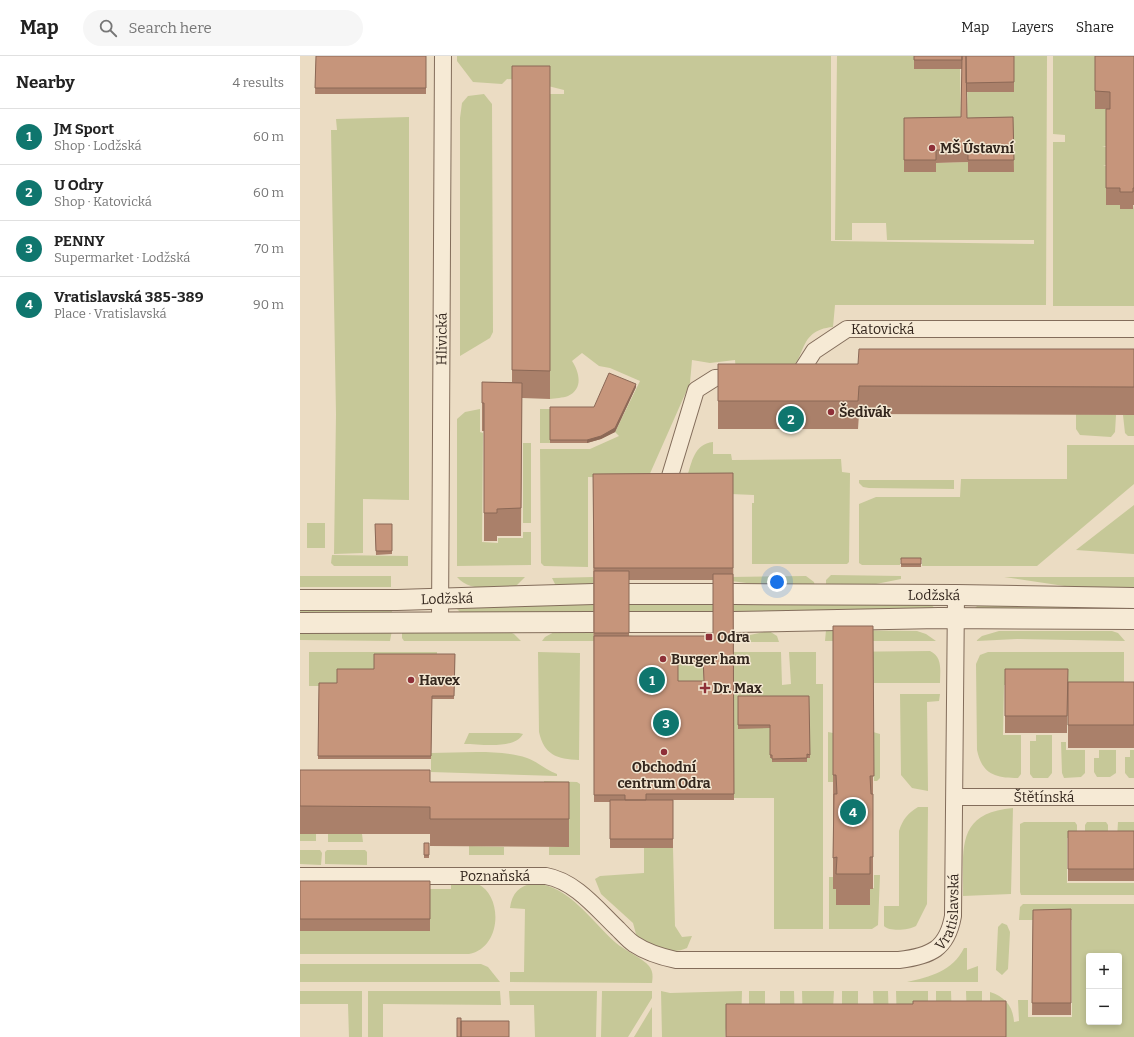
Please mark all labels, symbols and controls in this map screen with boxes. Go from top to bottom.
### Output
search box [83,10,363,46]
text: Map [20,16,59,39]
icon: search [97,17,119,39]
text: Search here [129,19,212,37]
text: Map [961,19,989,36]
text: Layers [1011,19,1054,36]
text: Share [1076,19,1114,36]
text: Nearby [16,72,75,93]
text: 4 results [232,75,284,90]
text: JM Sport [54,120,114,138]
text: 1 [26,129,32,144]
text: 60 m [253,129,284,144]
text: Shop · Lodžská [54,138,142,153]
place label: MŠ Ústavní [940,138,1014,157]
marker: MŠ Ústavní [927,143,937,153]
text: U Odry [54,176,103,194]
text: 2 [25,185,33,200]
text: 60 m [253,185,284,200]
text: Shop · Katovická [54,194,152,209]
text: PENNY [54,232,105,250]
text: 3 [25,241,33,256]
text: 70 m [254,241,284,256]
text: Supermarket · Lodžská [54,250,190,265]
text: Vratislavská 385-389 [54,288,204,306]
text: 4 [25,297,33,312]
text: 90 m [253,297,284,312]
text: Place · Vratislavská [54,306,167,321]
street label: Hlivická [433,312,450,365]
street label: Katovická [851,321,915,338]
place label: Šedivák [839,402,892,421]
pin: 2 [778,404,804,434]
marker: Šedivák [826,407,836,417]
your location [767,572,787,592]
street label: Lodžská [908,586,961,604]
street label: Lodžská [420,589,474,608]
place label: Odra [717,629,750,646]
marker: Odra [704,632,714,642]
place label: Burger ham [671,651,750,668]
marker: Burger ham [658,654,668,664]
pin: 1 [639,665,665,695]
place label: Havex [419,672,460,689]
marker: Havex [406,675,416,685]
place label: Dr. Max [713,680,762,697]
marker: Dr. Max [700,683,710,693]
pin: 3 [653,708,679,738]
marker: Obchodní centrum Odra [659,747,669,757]
place label: Obchodní centrum Odra [617,759,711,792]
street label: Štětínská [1014,788,1075,806]
pin: 4 [840,797,866,827]
street label: Poznaňská [460,868,530,885]
street label: Vratislavská [931,873,962,954]
map controls [1086,953,1122,1025]
button: + [1086,953,1122,989]
button: − [1086,989,1122,1025]

